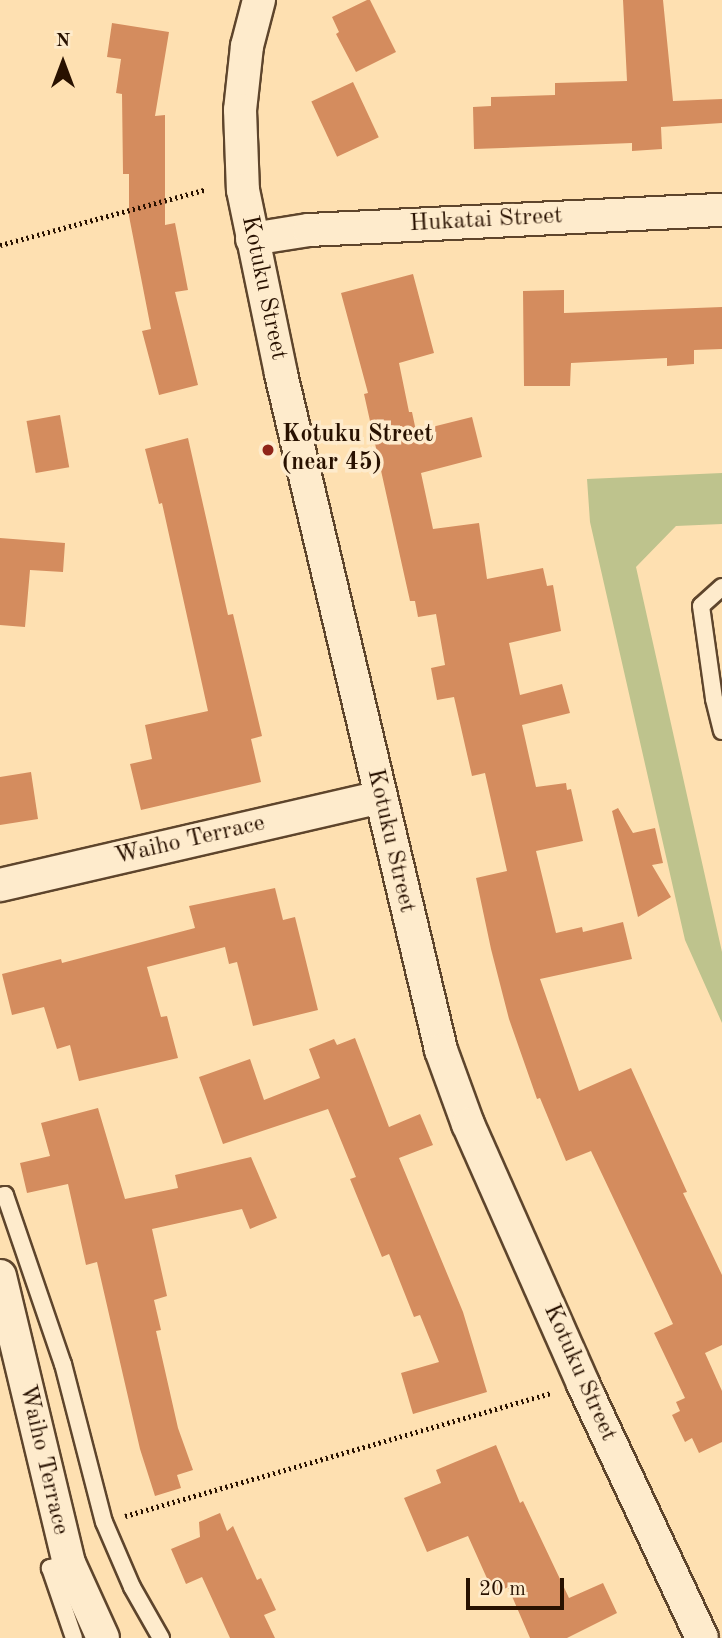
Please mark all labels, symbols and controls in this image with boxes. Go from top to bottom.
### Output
north arrow [28,28,98,98]
text: N [56,32,70,51]
street label: Hukatai Street [409,203,563,239]
street label: Kotuku Street [234,213,292,363]
place label: Kotuku Street (near 45) [282,422,433,478]
marker: Kotuku Street (near 45) [260,442,276,458]
street label: Kotuku Street [359,766,421,916]
street label: Waiho Terrace [112,810,268,872]
street label: Kotuku Street [536,1300,622,1446]
street label: Waiho Terrace [12,1382,74,1538]
scale bar [470,1564,568,1608]
text: 20 m [479,1579,526,1600]

